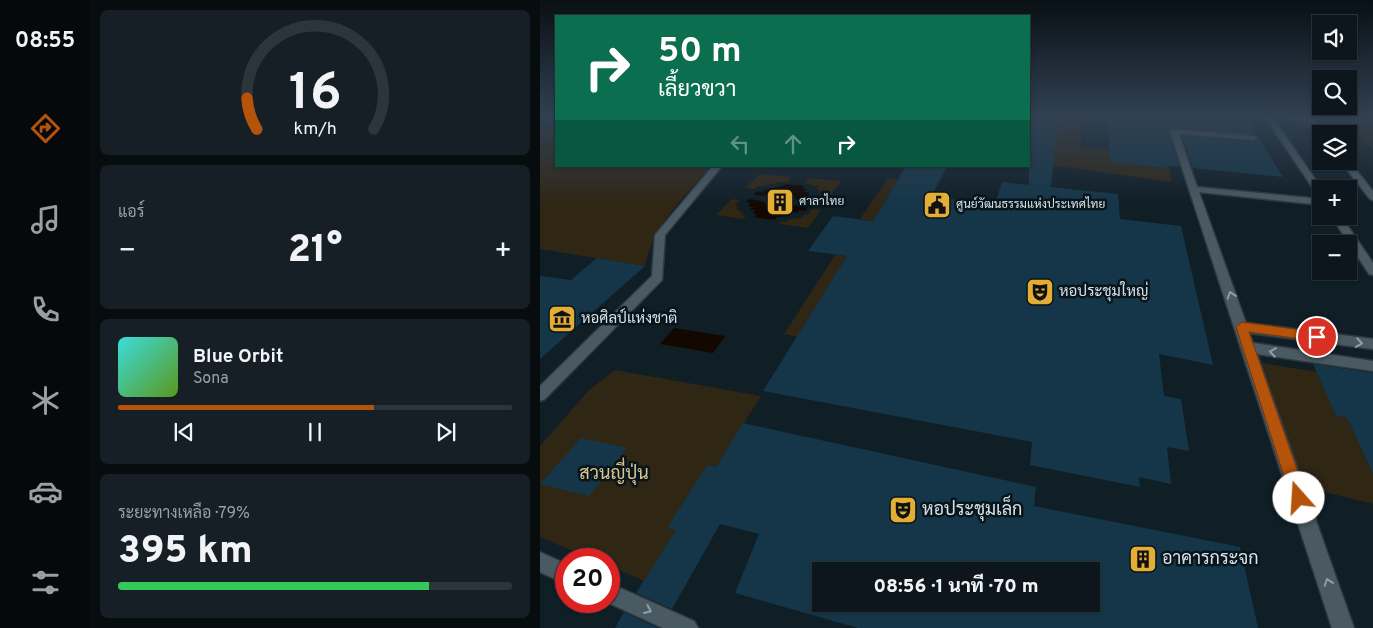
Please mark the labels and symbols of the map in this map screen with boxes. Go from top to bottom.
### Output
building icon: ศาลาไทย [765,187,795,217]
public building icon: ศูนย์วัฒนธรรมแห่งประเทศไทย [922,190,952,220]
place label: ศาลาไทย [799,193,844,210]
place label: ศูนย์วัฒนธรรมแห่งประเทศไทย [956,196,1105,213]
theatre icon: หอประชุมใหญ่ [1025,277,1055,307]
place label: หอประชุมใหญ่ [1059,281,1148,302]
one-way arrow [1227,292,1237,300]
museum icon: หอศิลป์แห่งชาติ [547,304,577,334]
place label: หอศิลป์แห่งชาติ [581,308,677,329]
pin [1296,316,1338,358]
one-way arrow [1355,337,1364,347]
one-way arrow [1268,347,1277,357]
park label: สวนญี่ปุ่น [579,457,649,486]
position arrow [1272,471,1324,523]
theatre icon: หอประชุมเล็ก [888,495,918,525]
place label: หอประชุมเล็ก [922,495,1022,522]
building icon: อาคารกระจก [1128,544,1158,574]
speed limit sign: 20 [555,548,620,613]
place label: อาคารกระจก [1162,548,1259,571]
one-way arrow [1324,578,1334,587]
one-way arrow [643,604,652,615]

